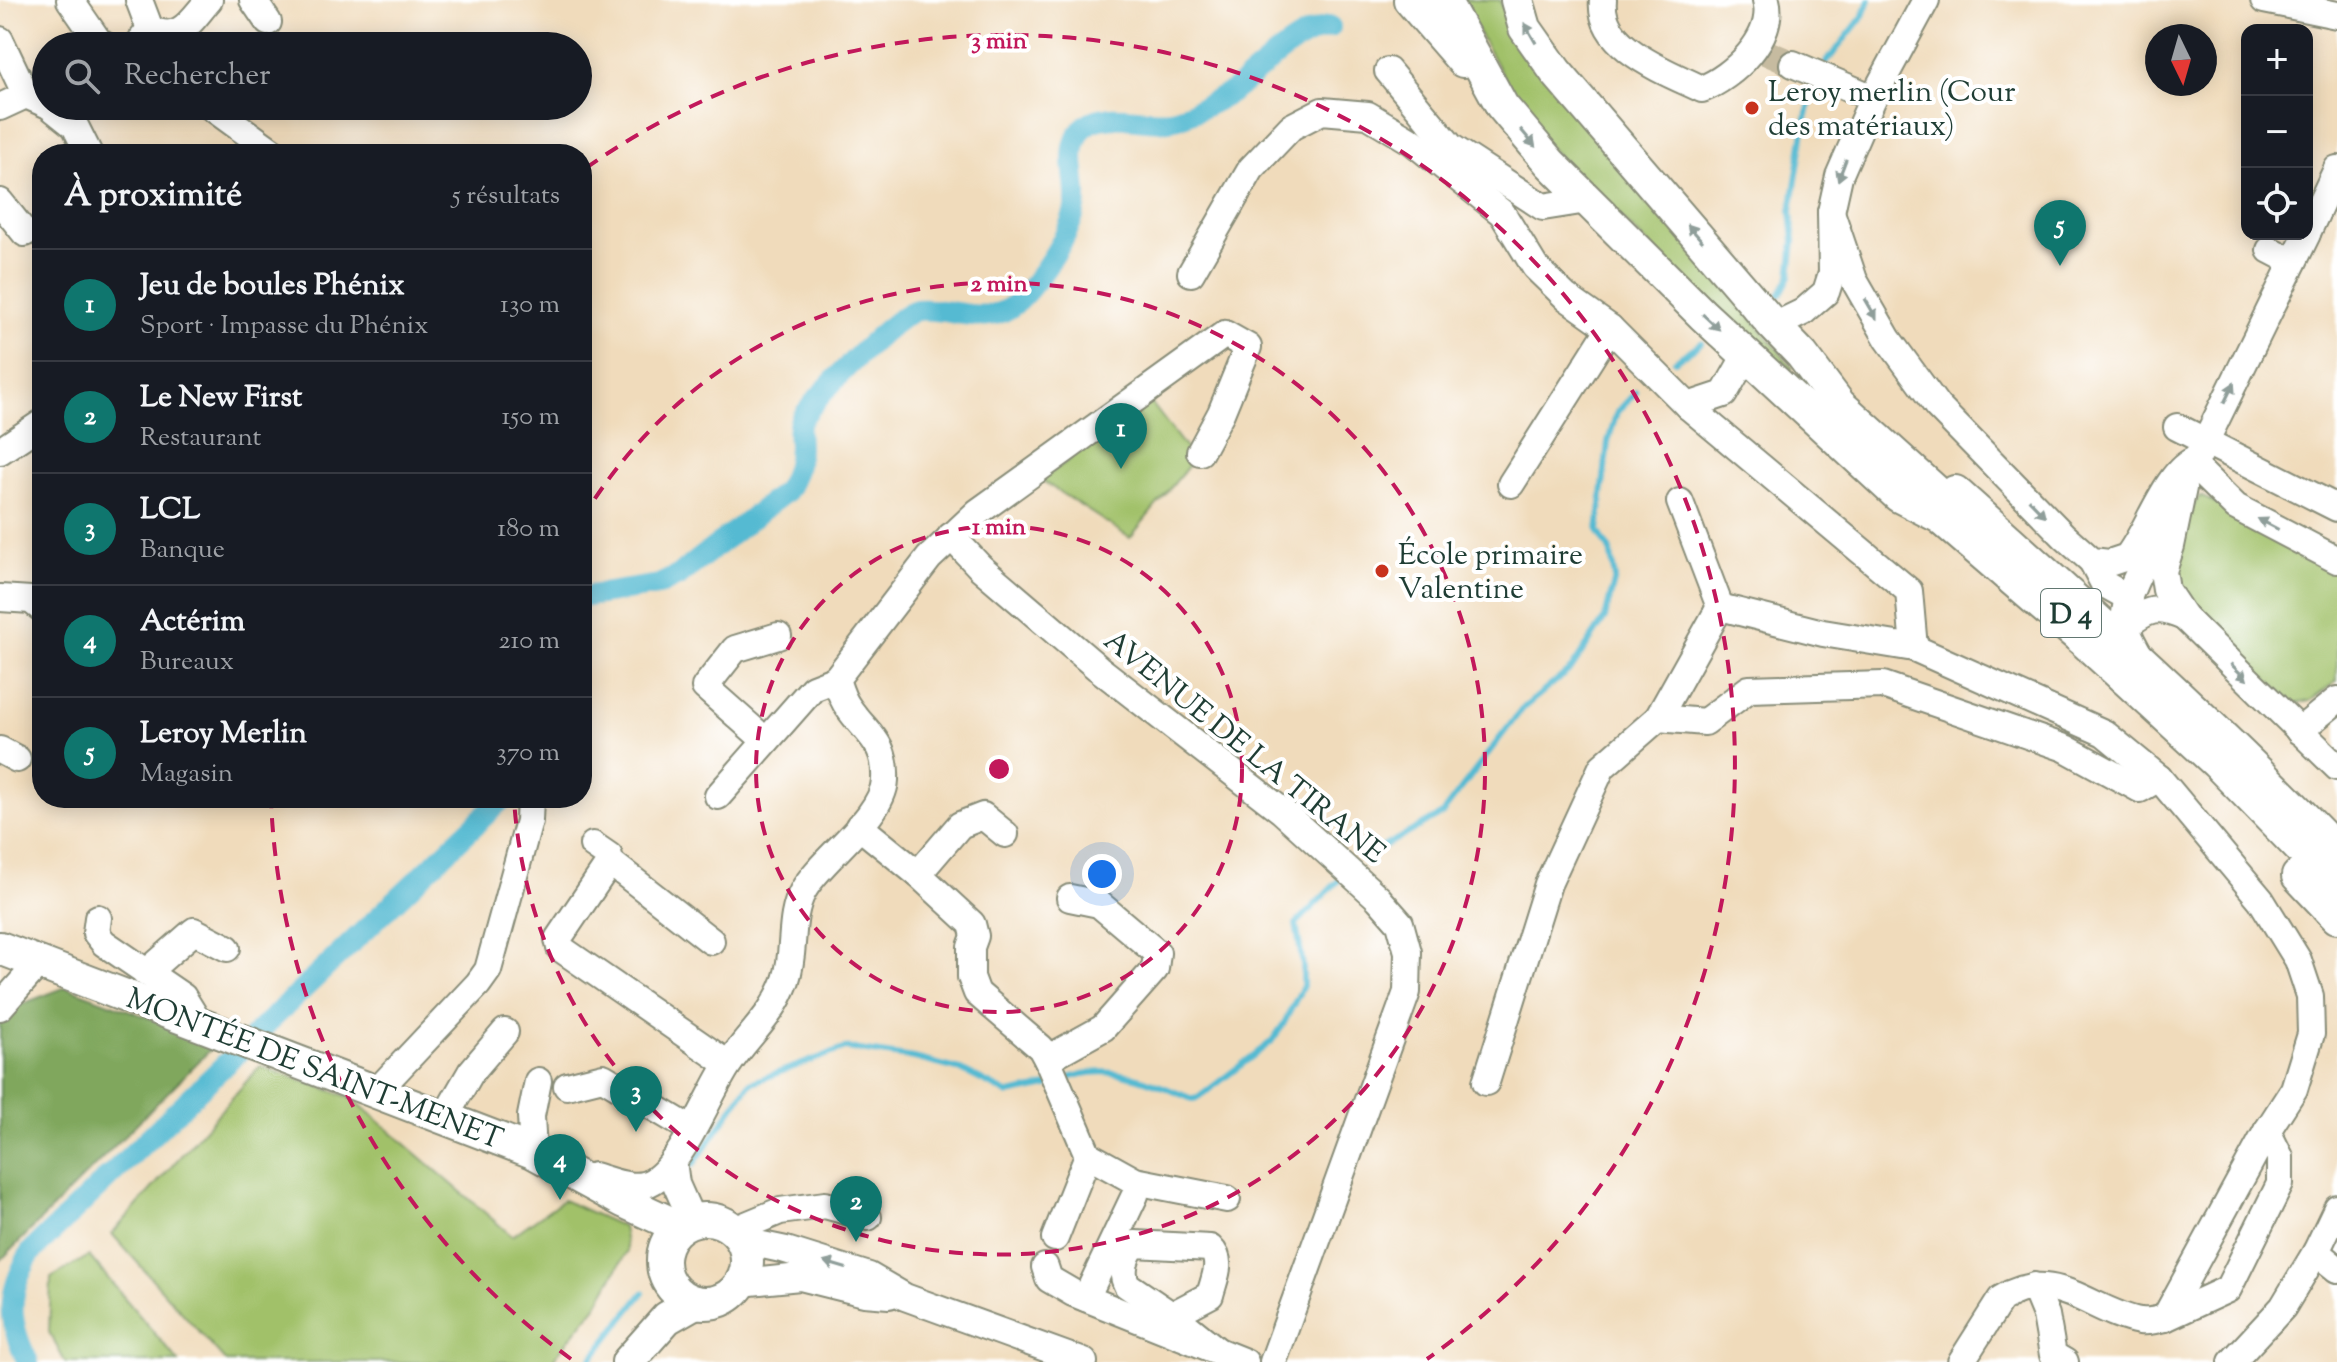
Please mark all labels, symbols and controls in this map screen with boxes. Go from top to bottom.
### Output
one-way arrow [1523,22,1537,44]
north arrow [2145,24,2217,96]
map controls [2241,24,2313,240]
button: + [2241,24,2313,96]
text: 3 min [971,25,1028,59]
search box [32,32,592,120]
icon: search [60,54,104,98]
text: Rechercher [124,55,271,98]
place label: Leroy merlin (Cour des matériaux) [1768,72,2015,149]
button: − [2241,96,2313,168]
marker: Leroy merlin (Cour des matériaux) [1743,99,1761,117]
one-way arrow [1519,127,1536,147]
one-way arrow [1835,159,1848,183]
button: locate [2241,168,2313,240]
text: À proximité [64,172,242,221]
text: 5 résultats [452,178,560,215]
pin: 5 [2034,200,2086,266]
one-way arrow [1687,224,1704,244]
text: Jeu de boules Phénix [140,265,405,308]
text: 2 min [970,268,1028,302]
text: 1 [86,287,94,324]
text: 130 m [500,287,560,324]
one-way arrow [1864,298,1878,321]
text: Sport · Impasse du Phénix [140,308,428,345]
one-way arrow [1701,313,1720,331]
text: Le New First [140,377,302,420]
one-way arrow [2222,381,2236,404]
text: 2 [84,399,96,436]
text: 150 m [501,399,560,436]
pin: 1 [1095,403,1147,469]
text: Restaurant [140,420,261,457]
text: LCL [140,489,200,532]
one-way arrow [2027,498,2045,517]
text: 3 [85,511,95,548]
text: 180 m [497,511,560,548]
text: 1 min [972,511,1027,545]
one-way arrow [2256,517,2279,530]
text: Banque [140,532,225,569]
place label: École primaire Valentine [1398,535,1583,612]
marker: École primaire Valentine [1373,562,1391,580]
road number: D 4 [2041,589,2101,637]
text: Actérim [140,601,245,644]
street label: AVENUE DE LA TIRANE [1093,621,1393,875]
text: 4 [83,623,97,660]
text: 210 m [498,623,560,660]
text: Bureaux [140,644,234,681]
one-way arrow [2229,662,2248,681]
text: Leroy Merlin [140,713,307,756]
text: 5 [86,735,94,772]
text: 370 m [496,735,560,772]
centre of rings [985,755,1013,783]
text: Magasin [140,756,233,793]
your location [1082,854,1122,894]
street label: MONTÉE DE SAINT-MENET [120,979,509,1162]
pin: 3 [610,1066,662,1132]
pin: 4 [534,1134,586,1200]
pin: 2 [830,1176,882,1242]
one-way arrow [822,1258,846,1271]

